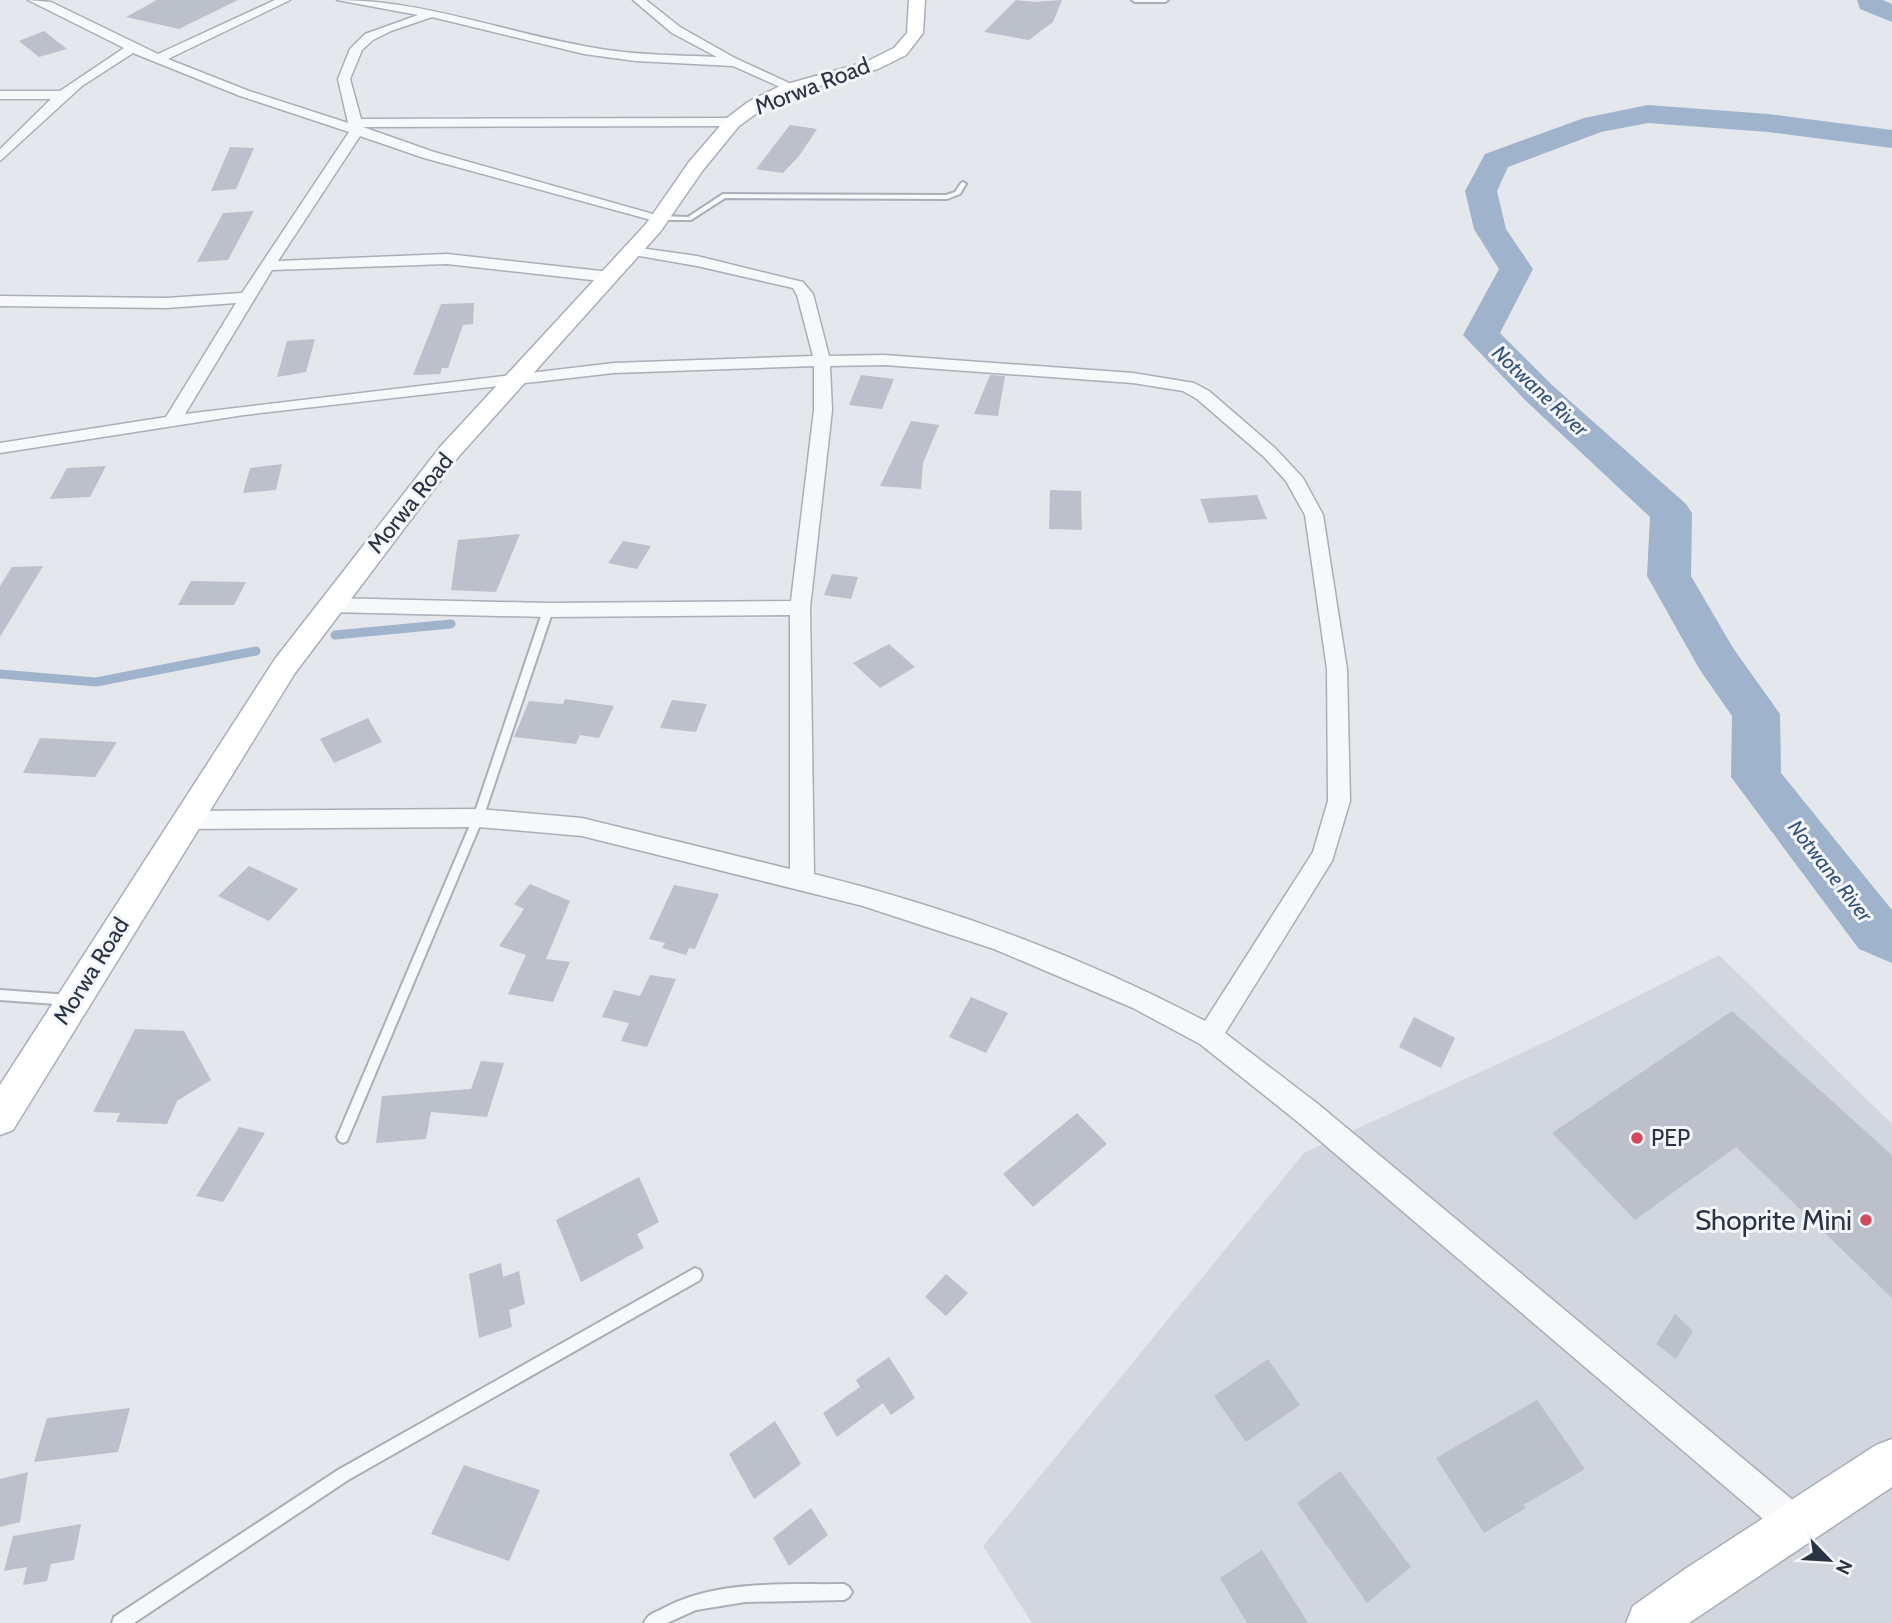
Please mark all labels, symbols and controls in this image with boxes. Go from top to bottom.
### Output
street label: Morwa Road [750,51,874,121]
water label: Notwane River [1487,340,1595,442]
street label: Morwa Road [361,447,459,559]
water label: Notwane River [1783,815,1879,928]
street label: Morwa Road [47,912,135,1030]
place label: PEP [1651,1124,1690,1152]
marker: PEP [1629,1130,1645,1146]
place label: Shoprite Mini [1695,1203,1852,1237]
marker: Shoprite Mini [1858,1212,1874,1228]
north arrow [1794,1525,1864,1595]
text: N [1831,1556,1857,1578]

